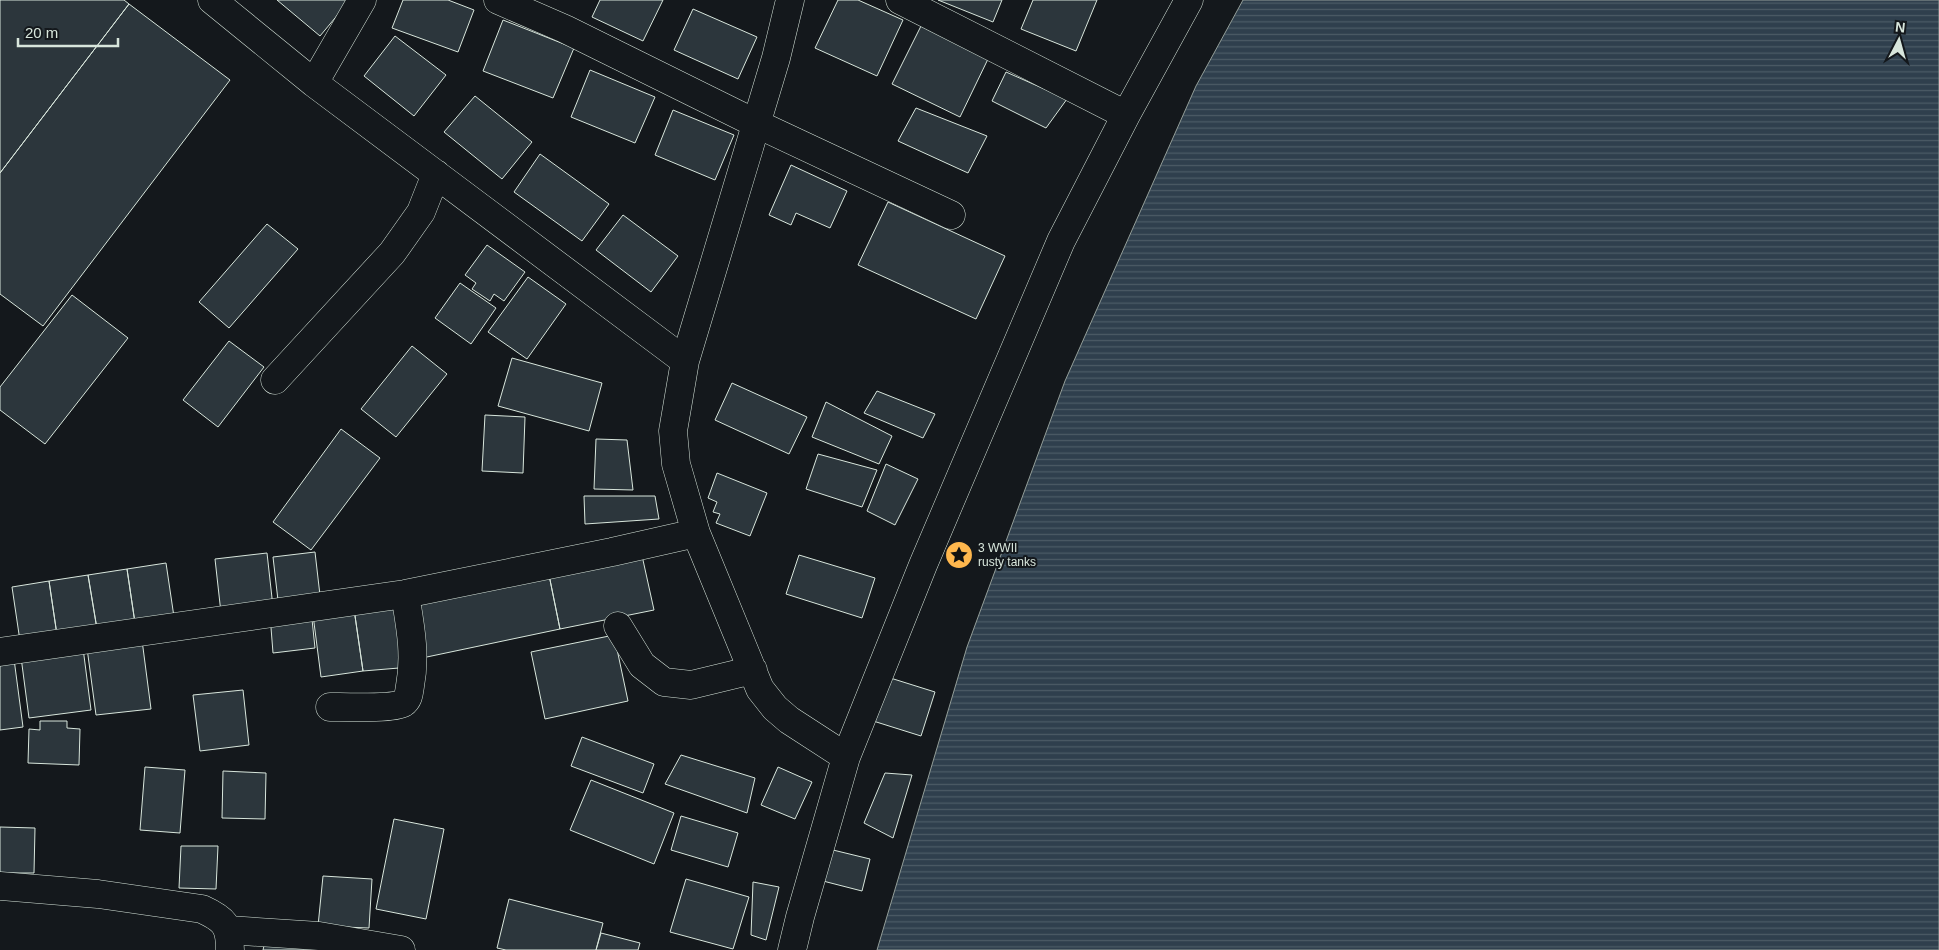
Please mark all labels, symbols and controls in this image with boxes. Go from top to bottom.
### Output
scale bar [18,15,118,47]
north arrow [1874,15,1924,65]
text: N [1894,19,1906,36]
text: 20 m [25,24,58,41]
place icon: 3 WWII rusty tanks [944,540,974,570]
place label: 3 WWII rusty tanks [978,541,1036,569]

